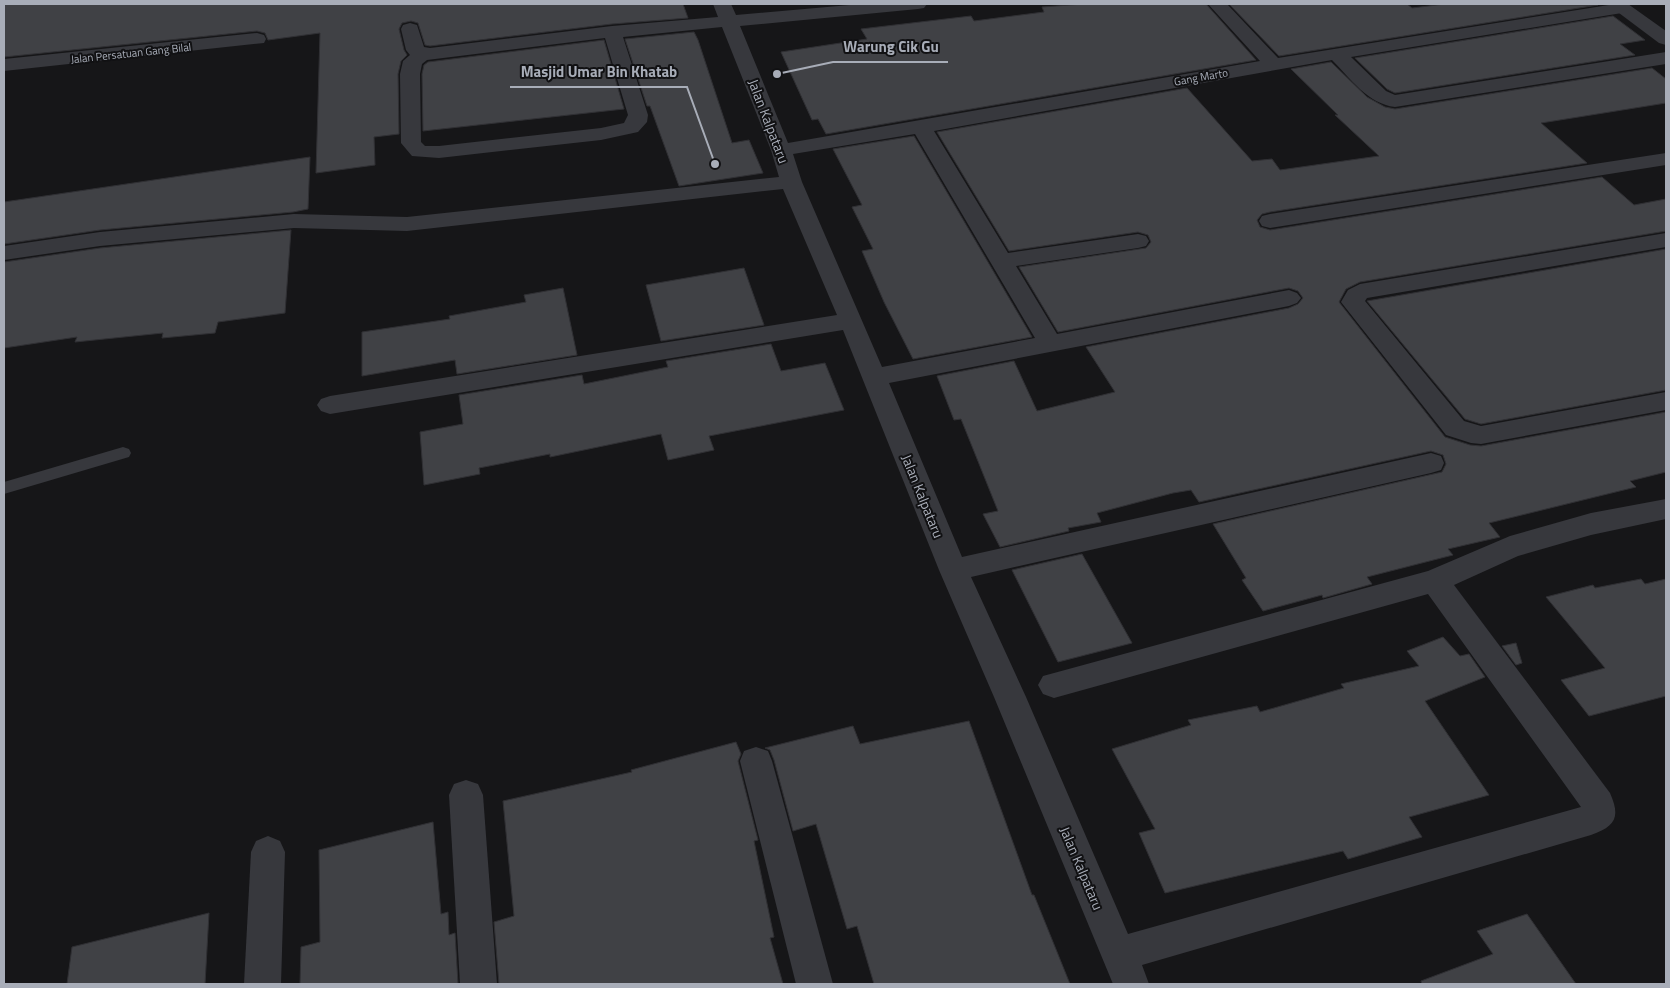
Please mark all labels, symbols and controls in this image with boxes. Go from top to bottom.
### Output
callout: Warung Cik Gu [833,32,948,62]
text: Warung Cik Gu [843,35,939,58]
street label: Jalan Persatuan Gang Bilal [70,39,192,67]
callout: Masjid Umar Bin Khatab [510,57,687,87]
text: Masjid Umar Bin Khatab [521,60,677,83]
street label: Gang Marto [1173,64,1229,90]
street label: Jalan Kalpataru [743,76,795,166]
street label: Jalan Kalpataru [897,451,949,541]
street label: Jalan Kalpataru [1055,823,1109,913]

